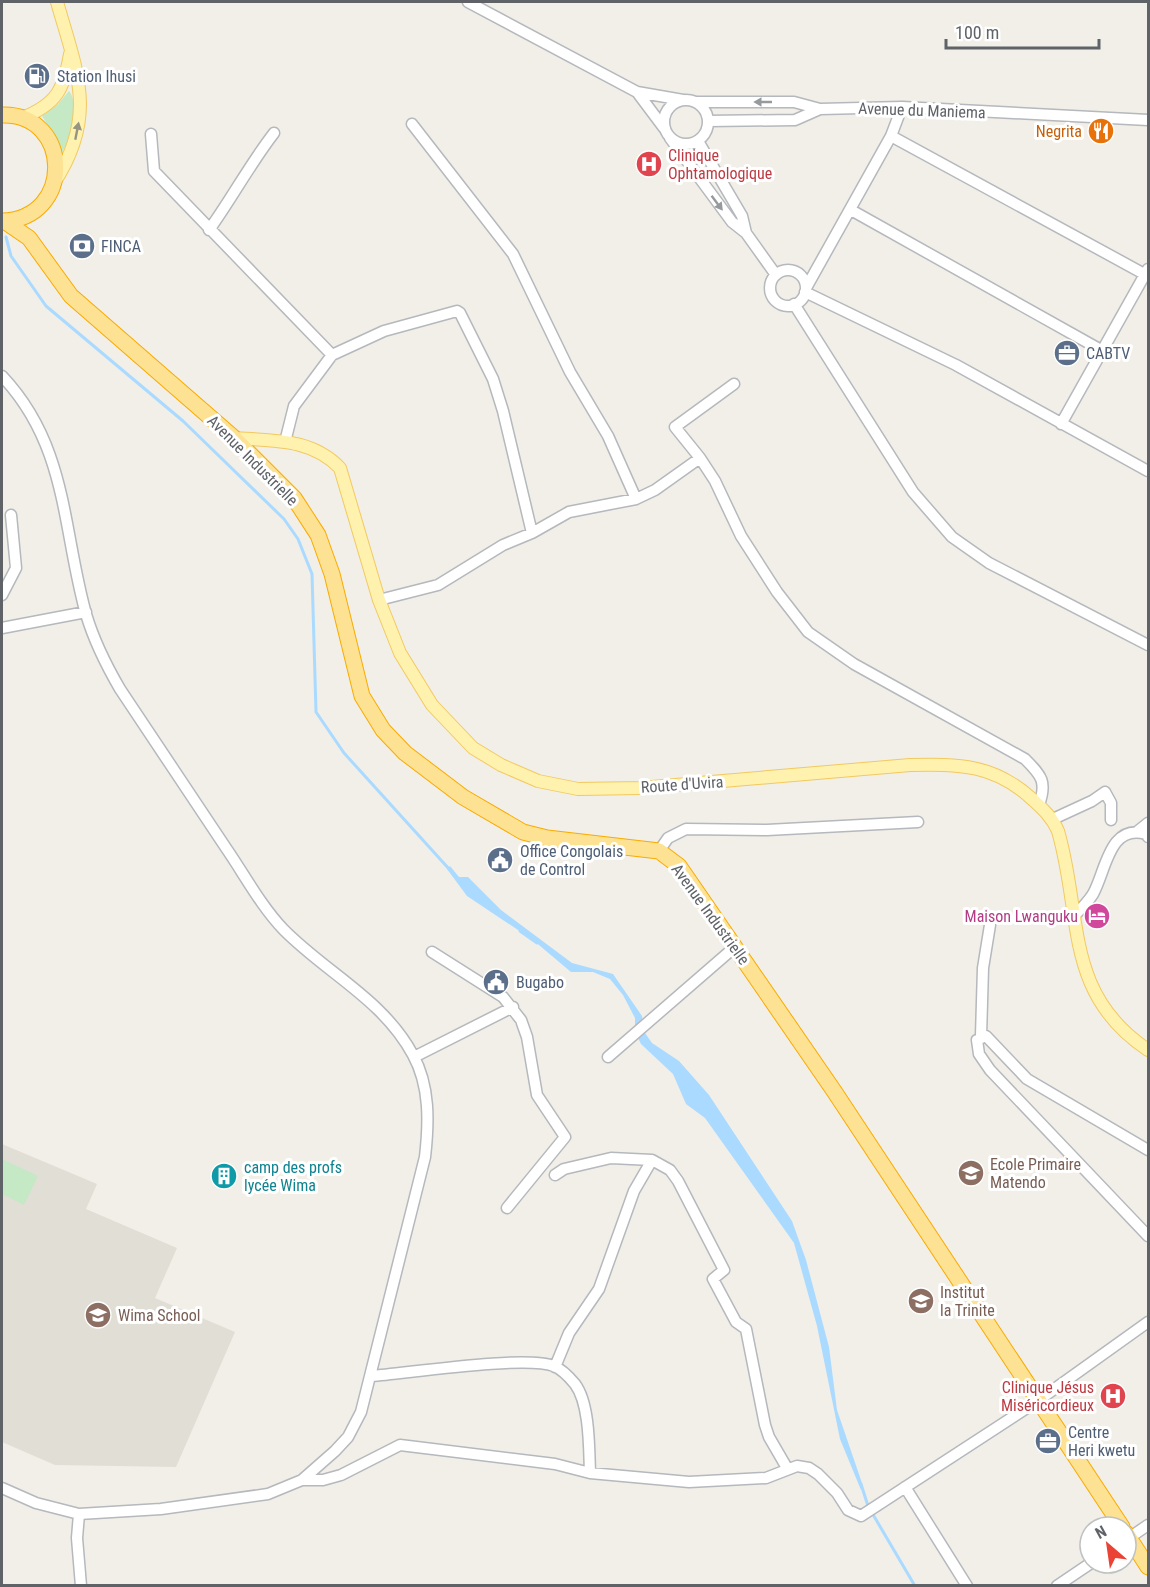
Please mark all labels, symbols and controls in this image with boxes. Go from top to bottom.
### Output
scale bar [946,12,1099,50]
text: 100 m [955,22,999,43]
fuel station icon: Station Ihusi [22,61,52,91]
place label: Station Ihusi [57,67,136,86]
one-way arrow [753,97,772,107]
street label: Avenue du Maniema [858,99,986,122]
restaurant icon: Negrita [1086,116,1116,146]
one-way arrow [73,121,82,140]
place label: Negrita [1036,122,1082,141]
place label: Clinique Ophtamologique [668,146,772,183]
hospital icon: Clinique Ophtamologique [634,149,664,179]
one-way arrow [711,195,723,210]
bank icon: FINCA [67,231,97,261]
place label: FINCA [101,237,141,256]
office icon: CABTV [1052,338,1082,368]
place label: CABTV [1086,344,1130,363]
street label: Avenue Industrielle [203,411,302,510]
street label: Route d'Uvira [640,772,724,797]
place label: Office Congolais de Control [520,842,623,879]
public building icon: Office Congolais de Control [485,845,515,875]
street label: Avenue Industrielle [668,860,754,968]
hotel icon: Maison Lwanguku [1082,901,1112,931]
place label: Maison Lwanguku [965,907,1078,926]
public building icon: Bugabo [481,967,511,997]
place label: Bugabo [516,973,564,992]
place label: Ecole Primaire Matendo [990,1155,1081,1192]
place label: camp des profs lycée Wima [244,1158,342,1195]
school or university icon: Ecole Primaire Matendo [956,1158,986,1188]
building icon: camp des profs lycée Wima [209,1161,239,1191]
place label: Institut la Trinite [940,1283,995,1320]
school or university icon: Institut la Trinite [906,1286,936,1316]
school or university icon: Wima School [83,1300,113,1330]
place label: Wima School [118,1306,200,1325]
place label: Clinique Jésus Miséricordieux [1001,1378,1094,1415]
hospital icon: Clinique Jésus Miséricordieux [1098,1381,1128,1411]
place label: Centre Heri kwetu [1068,1423,1135,1460]
office icon: Centre Heri kwetu [1033,1426,1063,1456]
north arrow [1078,1515,1138,1575]
text: N [1092,1522,1110,1543]

